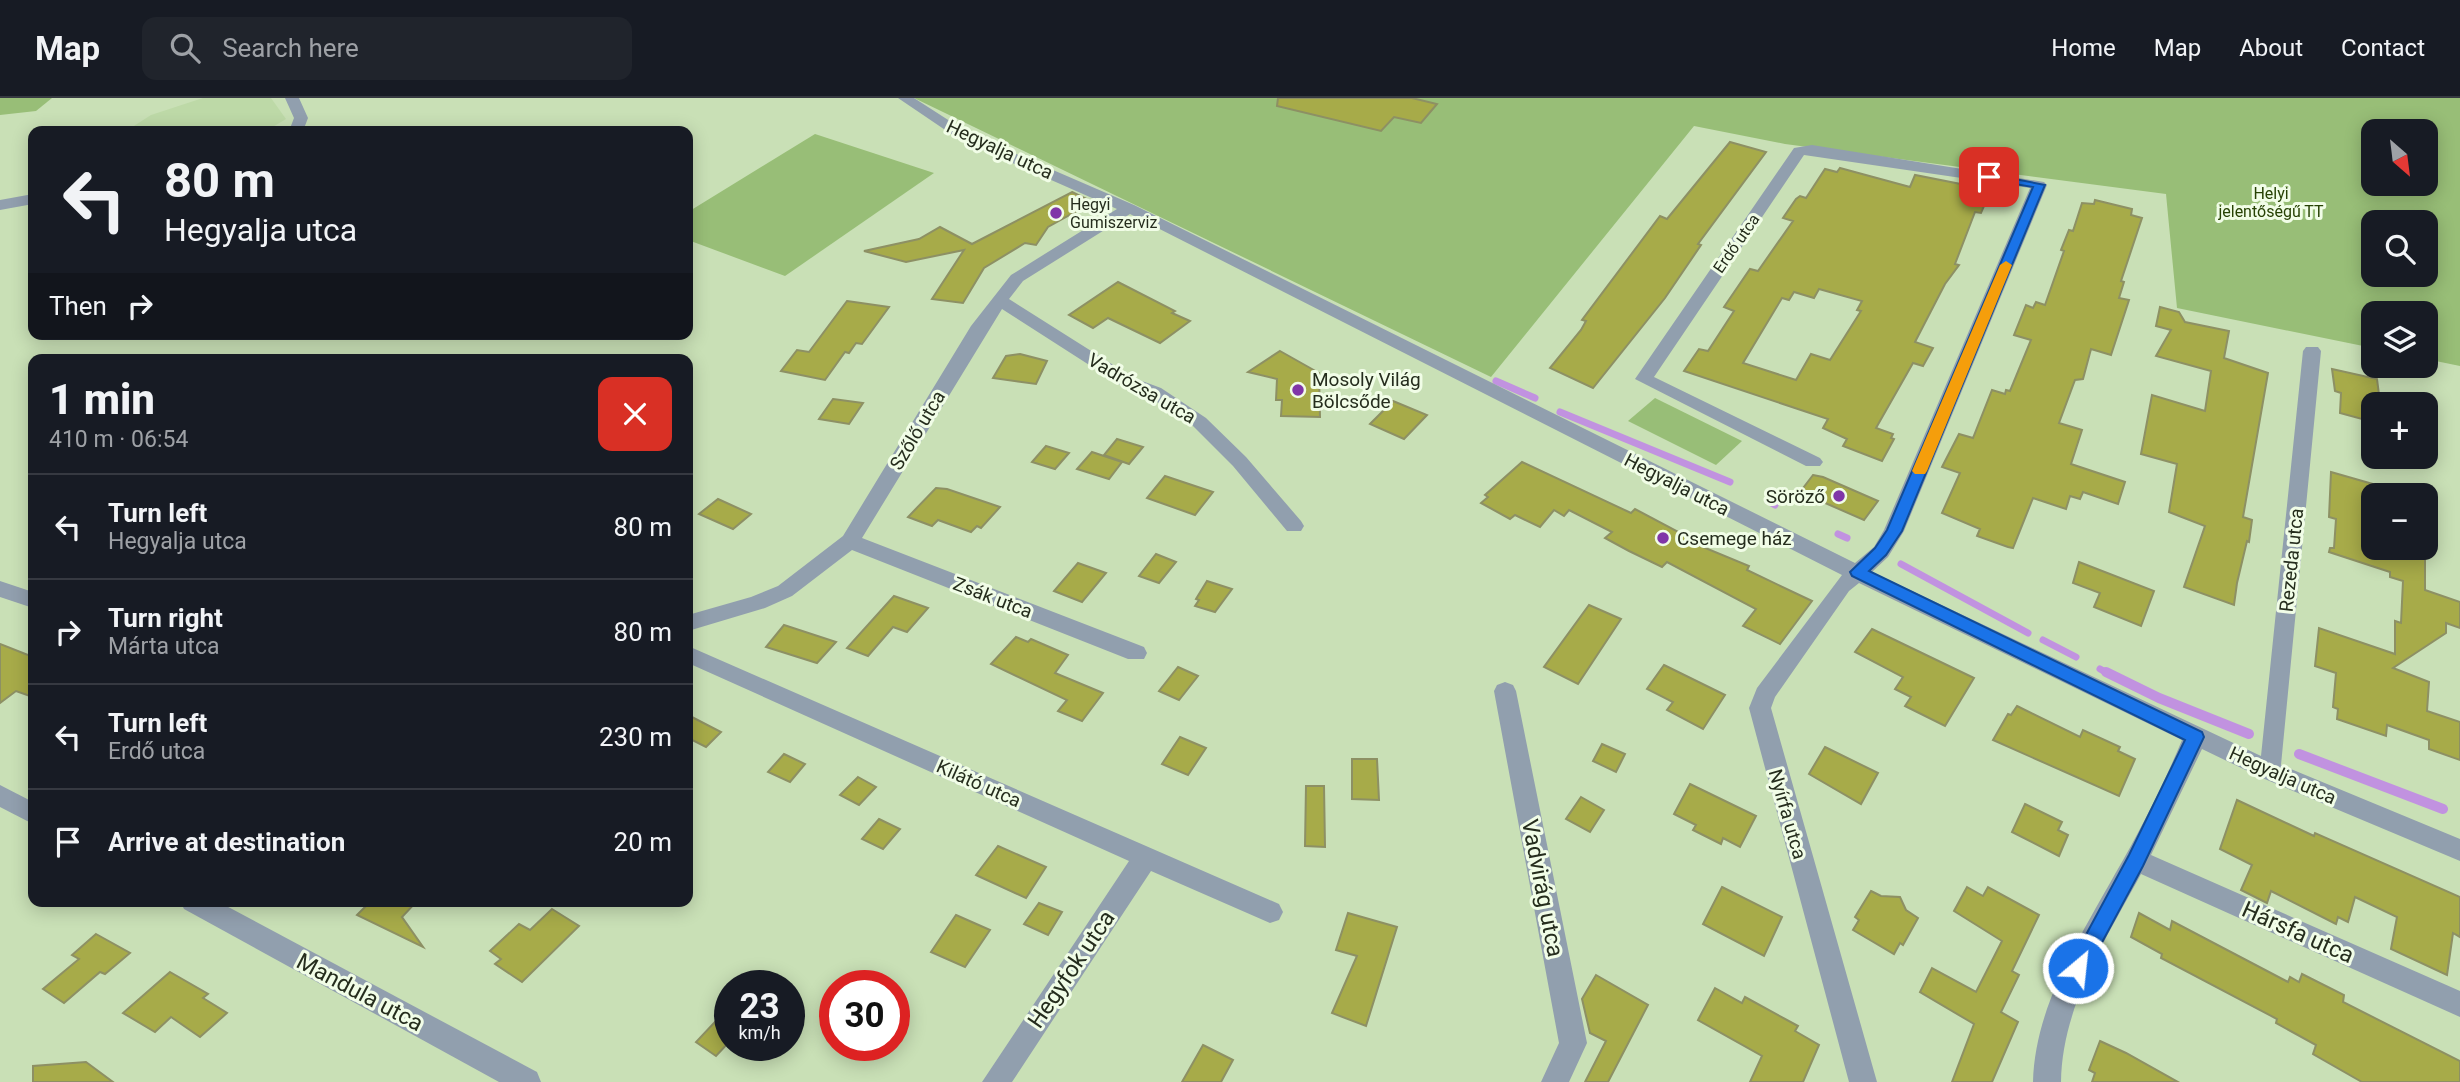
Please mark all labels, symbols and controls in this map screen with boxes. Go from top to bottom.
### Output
search box [142,17,632,80]
text: Map [35,29,100,68]
icon: search [166,29,204,67]
text: Search here [222,33,359,63]
text: Home [2051,34,2116,62]
text: Map [2154,34,2201,62]
text: About [2239,34,2303,62]
text: Contact [2341,34,2425,62]
street label: Hegyalja utca [943,115,1057,184]
north arrow [2361,119,2438,196]
map controls [2361,119,2438,560]
pin [1959,147,2019,207]
text: 80 m [164,152,275,209]
icon: left [49,154,140,245]
icon: arrive [1970,158,2008,196]
park label: Helyi jelentőségű TT [2217,184,2324,221]
place label: Hegyi Gumiszerviz [1070,195,1157,232]
marker: Hegyi Gumiszerviz [1048,205,1064,221]
street label: Erdő utca [1709,210,1764,276]
button: search [2361,210,2438,287]
text: Hegyalja utca [164,211,357,249]
icon: right [121,287,159,325]
text: Then [49,291,107,321]
button: layers [2361,301,2438,378]
street label: Vadrózsa utca [1084,348,1200,429]
place label: Mosoly Világ Bölcsőde [1312,368,1421,413]
text: 1 min [49,375,155,424]
button: close [598,377,672,451]
marker: Mosoly Világ Bölcsőde [1290,382,1306,398]
street label: Szőlő utca [885,386,950,474]
button: + [2361,392,2438,469]
text: 410 m · 06:54 [49,426,188,453]
street label: Hegyalja utca [1620,448,1733,521]
button: − [2361,483,2438,560]
place label: Söröző [1766,485,1825,508]
marker: Söröző [1831,488,1847,504]
text: Turn left [108,498,207,528]
street label: Rezeda utca [2275,507,2308,613]
icon: left [49,508,87,546]
text: 80 m [614,512,672,542]
place label: Csemege ház [1677,527,1792,550]
text: Hegyalja utca [108,528,247,555]
marker: Csemege ház [1655,530,1671,546]
street label: Zsák utca [950,572,1036,623]
text: Turn right [108,603,223,633]
icon: right [49,613,87,651]
text: 80 m [614,617,672,647]
text: Márta utca [108,633,219,660]
text: Turn left [108,708,207,738]
icon: left [49,718,87,756]
text: 230 m [599,722,672,752]
text: Erdő utca [108,738,205,765]
street label: Hegyalja utca [2226,742,2340,809]
street label: Kilátó utca [933,755,1025,812]
street label: Nyírfa utca [1764,767,1811,862]
street label: Vadvirág utca [1516,817,1569,959]
icon: arrive [49,823,87,861]
text: Arrive at destination [108,827,345,857]
text: 20 m [614,827,672,857]
street label: Hársfa utca [2238,896,2358,969]
street label: Hegyfok utca [1022,905,1121,1033]
position arrow [2041,931,2115,1005]
street label: Mandula utca [292,948,428,1037]
speed limit sign: 30 [819,970,910,1061]
text: 23 [739,986,780,1027]
text: km/h [738,1022,781,1043]

